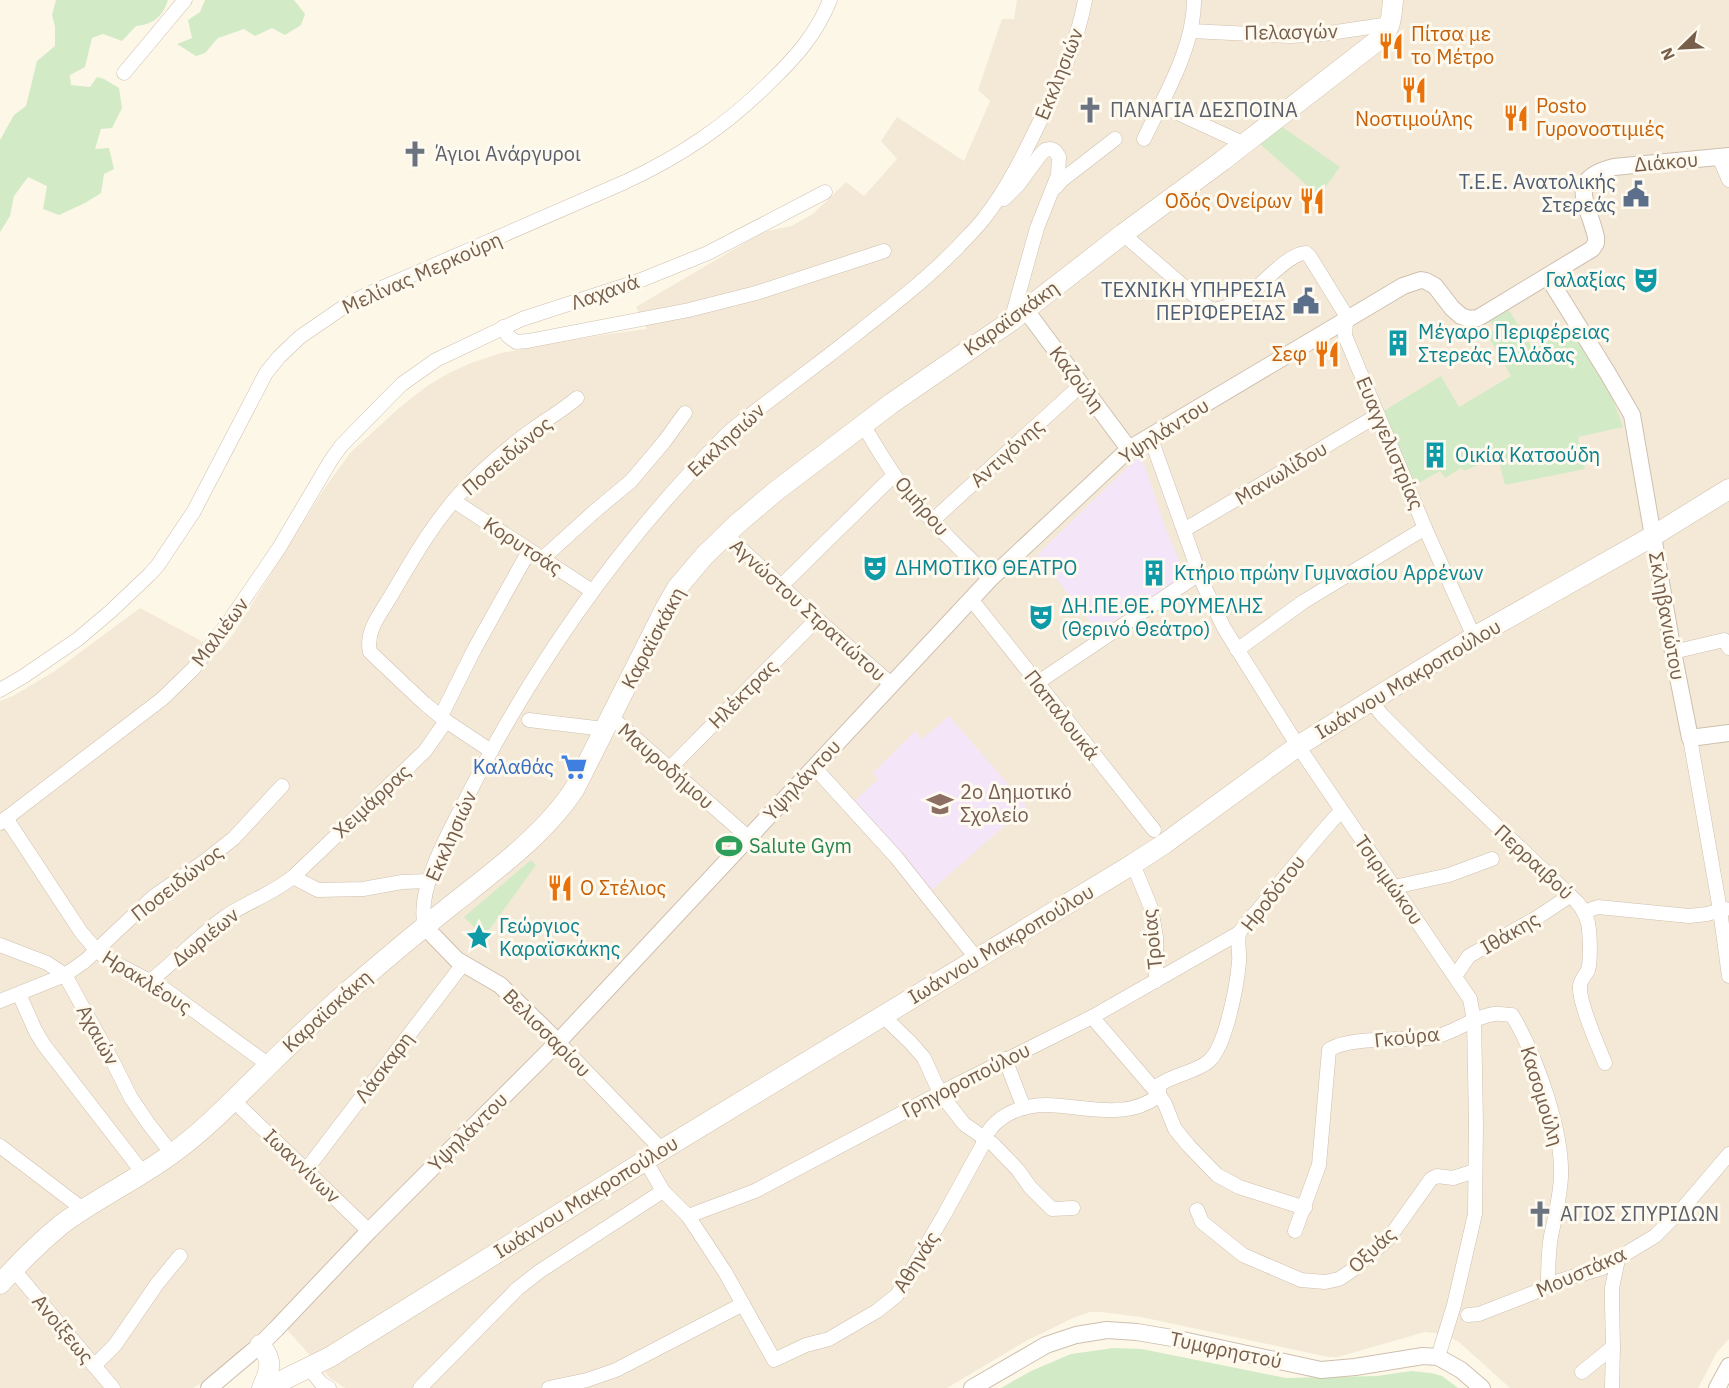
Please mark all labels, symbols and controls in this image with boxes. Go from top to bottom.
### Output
street label: Πελασγών [1244,17,1338,46]
north arrow [1651,18,1711,78]
place label: Πίτσα με το Μέτρο [1411,20,1494,70]
street label: Εκκλησιών [1028,24,1089,124]
restaurant icon: Πίτσα με το Μέτρο [1376,31,1406,61]
text: N [1656,45,1679,63]
restaurant icon: Νοστιμούλης [1399,75,1429,105]
place label: Posto Γυρονοστιμιές [1536,92,1664,142]
church icon: ΠΑΝΑΓΙΑ ΔΕΣΠΟΙΝΑ [1075,95,1105,125]
place label: ΠΑΝΑΓΙΑ ΔΕΣΠΟΙΝΑ [1110,96,1298,123]
restaurant icon: Posto Γυρονοστιμιές [1501,103,1531,133]
place label: Νοστιμούλης [1355,105,1473,132]
church icon: Άγιοι Ανάργυροι [400,139,430,169]
place label: Άγιοι Ανάργυροι [435,140,581,167]
street label: Διάκου [1633,145,1699,178]
place label: Τ.Ε.Ε. Ανατολικής Στερεάς [1459,168,1616,218]
public building icon: Τ.Ε.Ε. Ανατολικής Στερεάς [1621,179,1651,209]
restaurant icon: Οδός Ονείρων [1297,186,1327,216]
place label: Οδός Ονείρων [1165,187,1292,214]
street label: Μελίνας Μερκούρη [338,225,506,320]
theatre icon: Γαλαξίας [1631,265,1661,295]
place label: Γαλαξίας [1545,266,1626,293]
street label: Λαχανά [567,267,643,316]
street label: Καραϊσκάκη [958,274,1064,361]
place label: ΤΕΧΝΙΚΗ ΥΠΗΡΕΣΙΑ ΠΕΡΙΦΕΡΕΙΑΣ [1101,276,1286,326]
public building icon: ΤΕΧΝΙΚΗ ΥΠΗΡΕΣΙΑ ΠΕΡΙΦΕΡΕΙΑΣ [1291,286,1321,316]
place label: Μέγαρο Περιφέρειας Στερεάς Ελλάδας [1418,318,1610,368]
building icon: Μέγαρο Περιφέρειας Στερεάς Ελλάδας [1383,328,1413,358]
restaurant icon: Σεφ [1312,339,1342,369]
street label: Καζούλη [1044,340,1111,417]
place label: Σεφ [1272,340,1307,367]
street label: Ευαγγελιστρίας [1350,372,1431,514]
street label: Υψηλάντου [1113,391,1214,470]
street label: Εκκλησιών [681,397,770,483]
street label: Ποσειδώνος [456,410,557,501]
street label: Αντιγόνης [964,412,1049,493]
street label: Μανωλίδου [1229,434,1332,511]
building icon: Οικία Κατσούδη [1420,440,1450,470]
place label: Οικία Κατσούδη [1455,441,1600,468]
street label: Ομήρου [889,470,956,541]
street label: Κορυτσάς [479,510,568,581]
street label: Αγνώστου Στρατιώτου [724,532,892,687]
street label: Σκληβανιώτου [1643,549,1692,682]
theatre icon: ΔΗΜΟΤΙΚΟ ΘΕΑΤΡΟ [860,553,890,583]
place label: ΔΗΜΟΤΙΚΟ ΘΕΑΤΡΟ [895,554,1077,581]
building icon: Κτήριο πρώην Γυμνασίου Αρρένων [1139,558,1169,588]
place label: Κτήριο πρώην Γυμνασίου Αρρένων [1174,559,1483,586]
street label: Καραϊσκάκη [614,582,691,693]
street label: Μαλιέων [185,592,255,672]
place label: ΔΗ.ΠΕ.ΘΕ. ΡΟΥΜΕΛΗΣ (Θερινό Θεάτρο) [1061,592,1263,642]
theatre icon: ΔΗ.ΠΕ.ΘΕ. ΡΟΥΜΕΛΗΣ (Θερινό Θεάτρο) [1026,602,1056,632]
street label: Ιωάννου Μακροπούλου [1310,612,1506,745]
street label: Ηλέκτρας [702,653,783,734]
street label: Παπαλουκά [1019,664,1106,766]
street label: Μαυροδήμου [612,716,720,815]
street label: Υψηλάντου [757,733,846,826]
supermarket icon: Καλαθάς [559,752,589,782]
place label: Καλαθάς [473,753,554,780]
street label: Χειμάρρας [327,758,416,844]
place label: 2ο Δημοτικό Σχολείο [960,778,1072,828]
street label: Εκκλησιών [419,786,483,885]
school or university icon: 2ο Δημοτικό Σχολείο [925,789,955,819]
street label: Περραιβού [1489,818,1580,905]
street label: Τσιριμώκου [1349,829,1430,930]
sports icon: Salute Gym [714,831,744,861]
place label: Salute Gym [749,832,852,859]
street label: Ποσειδώνος [125,838,228,927]
street label: Ηροδότου [1234,849,1311,937]
restaurant icon: Ο Στέλιος [545,873,575,903]
place label: Ο Στέλιος [580,874,666,901]
street label: Ιωάννου Μακροπούλου [903,877,1099,1010]
street label: Δωριέων [165,901,244,972]
street label: Ιθάκης [1475,905,1544,960]
street label: Τροίας [1135,908,1168,971]
place label: Γεώργιος Καραϊσκάκης [499,912,620,962]
place icon: Γεώργιος Καραϊσκάκης [464,922,494,952]
street label: Ηρακλέους [97,943,197,1020]
street label: Καραϊσκάκη [276,963,377,1058]
street label: Βελισσαρίου [497,983,597,1083]
street label: Αχαιών [71,1000,126,1070]
street label: Γκούρα [1373,1020,1441,1053]
street label: Λάσκαρη [348,1026,419,1108]
street label: Γρηγοροπούλου [897,1036,1035,1124]
street label: Κασομούλη [1514,1043,1570,1149]
street label: Υψηλάντου [422,1086,513,1177]
street label: Ιωαννίνων [258,1122,347,1209]
street label: Ιωάννου Μακροπούλου [488,1129,683,1264]
church icon: ΑΓΙΟΣ ΣΠΥΡΙΔΩΝ [1525,1199,1555,1229]
place label: ΑΓΙΟΣ ΣΠΥΡΙΔΩΝ [1560,1200,1719,1227]
street label: Οξυάς [1342,1221,1401,1279]
street label: Αθηνάς [886,1226,945,1297]
street label: Μουστάκα [1531,1240,1630,1303]
street label: Ανοίξεως [26,1288,100,1369]
street label: Τυμφρηστού [1168,1324,1285,1375]

